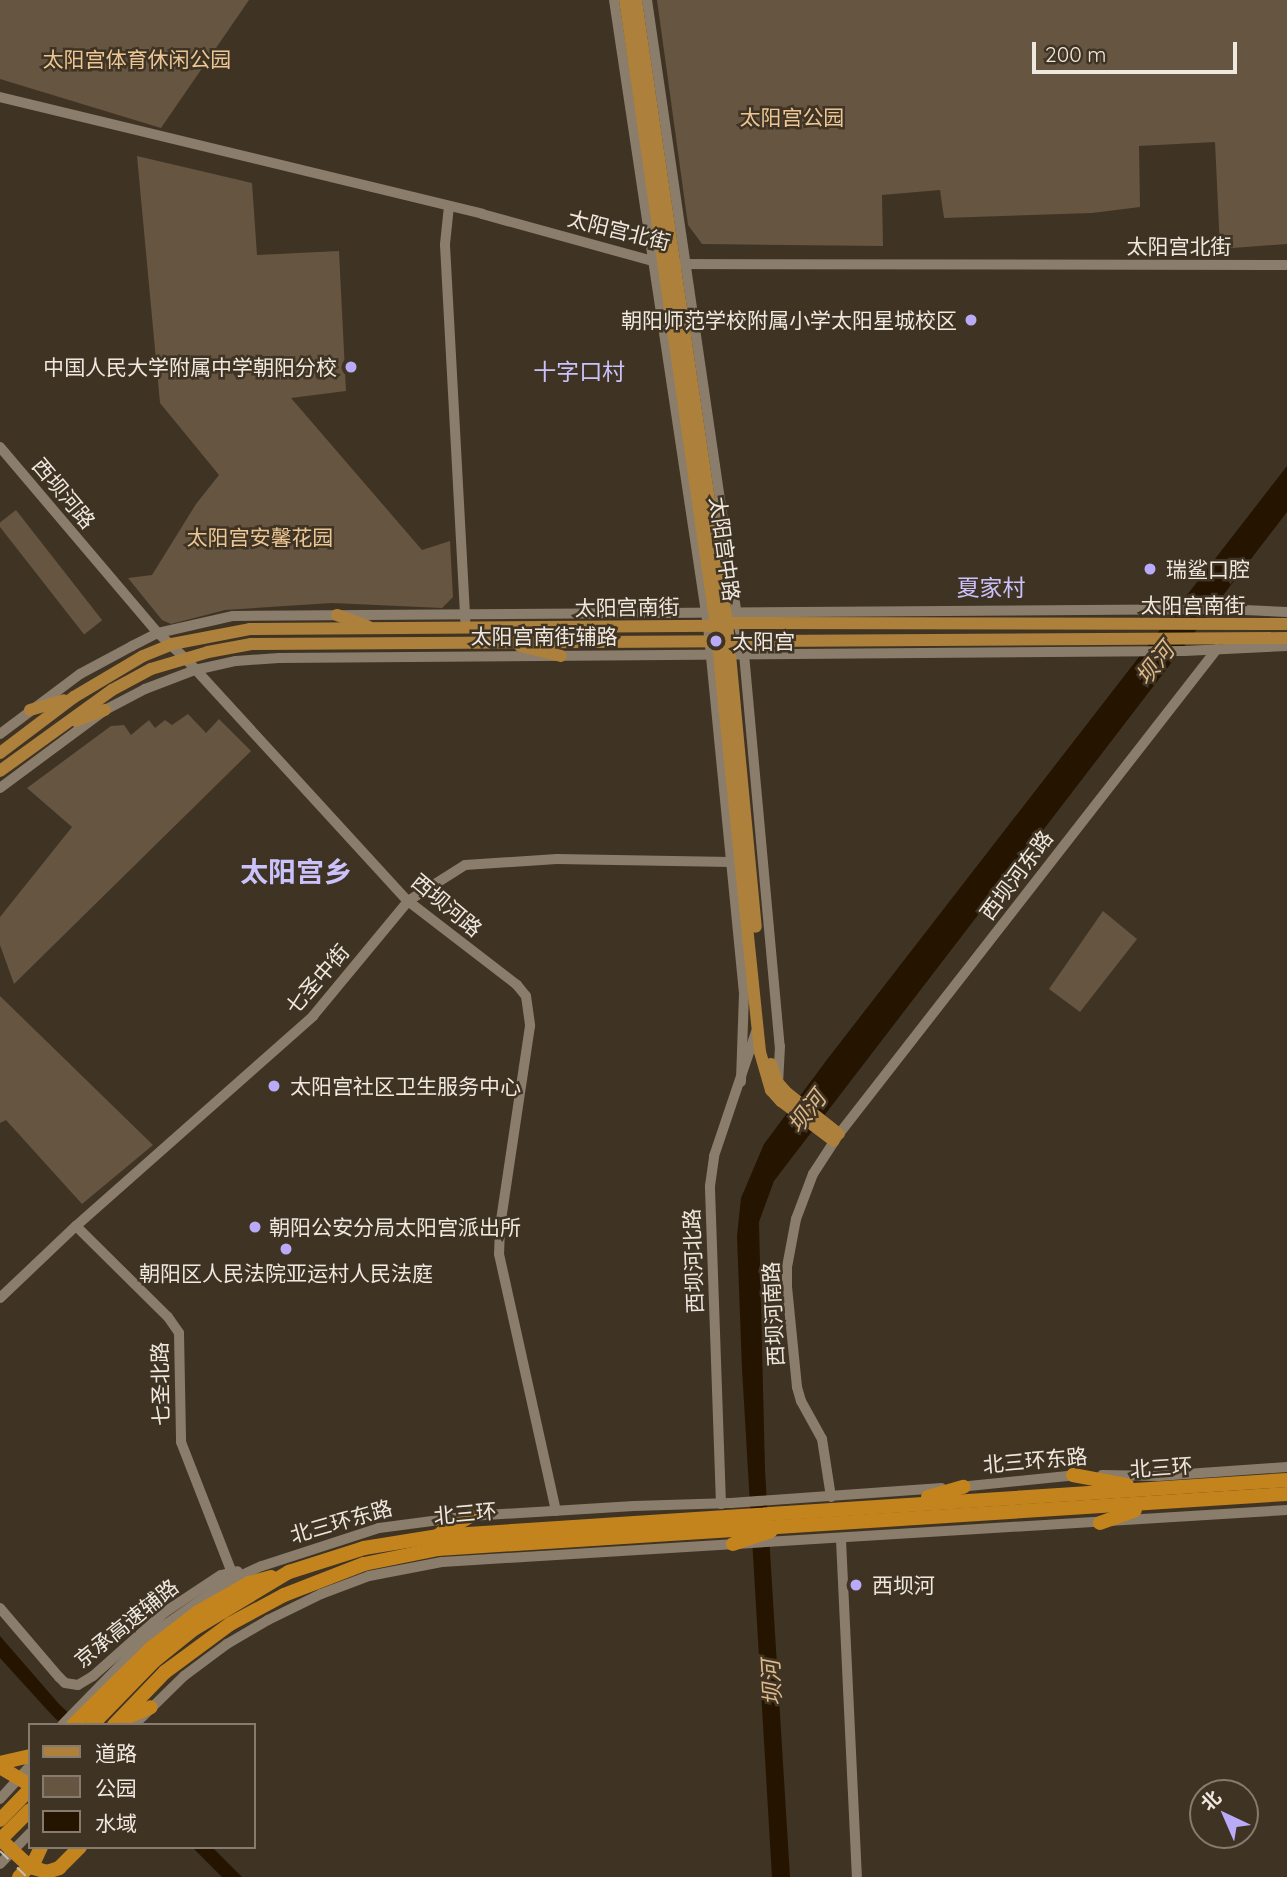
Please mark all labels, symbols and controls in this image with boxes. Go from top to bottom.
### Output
scale bar [1035,28,1240,72]
text: 200 m [1045,41,1107,67]
park label: 太阳宫体育休闲公园 [43,46,231,72]
park label: 太阳宫公园 [740,104,844,130]
street label: 太阳宫北街 [565,205,673,255]
street label: 太阳宫北街 [1127,233,1231,259]
place label: 朝阳师范学校附属小学太阳星城校区 [621,307,957,333]
marker: 朝阳师范学校附属小学太阳星城校区 [963,312,979,328]
place label: 中国人民大学附属中学朝阳分校 [43,354,337,380]
district label: 十字口村 [533,358,625,386]
marker: 中国人民大学附属中学朝阳分校 [343,359,359,375]
street label: 西坝河路 [27,453,101,533]
street label: 太阳宫中路 [705,495,745,603]
park label: 太阳宫安馨花园 [187,524,333,550]
place label: 瑞鲨口腔 [1166,556,1250,582]
marker: 瑞鲨口腔 [1140,559,1160,579]
district label: 夏家村 [957,574,1025,602]
street label: 太阳宫南街 [1141,592,1245,618]
street label: 太阳宫南街 [574,593,680,621]
street label: 太阳宫南街辅路 [471,623,617,649]
place label: 太阳宫 [732,628,795,654]
marker: 太阳宫 [706,631,726,651]
water label: 坝河 [1130,637,1180,691]
street label: 西坝河东路 [974,825,1058,925]
district label: 太阳宫乡 [240,855,352,889]
street label: 西坝河路 [407,868,487,942]
street label: 七圣中街 [280,939,354,1019]
place label: 太阳宫社区卫生服务中心 [290,1073,521,1099]
marker: 太阳宫社区卫生服务中心 [264,1076,284,1096]
water label: 坝河 [782,1085,832,1139]
street label: 西坝河北路 [679,1208,707,1314]
place label: 朝阳公安分局太阳宫派出所 [269,1214,521,1240]
marker: 朝阳公安分局太阳宫派出所 [247,1219,263,1235]
marker: 朝阳区人民法院亚运村人民法庭 [278,1241,294,1257]
place label: 朝阳区人民法院亚运村人民法庭 [139,1260,433,1286]
street label: 西坝河南路 [758,1261,788,1367]
street label: 七圣北路 [147,1342,173,1426]
street label: 北三环东路 [982,1443,1088,1477]
street label: 北三环 [1129,1452,1193,1482]
street label: 北三环东路 [287,1494,395,1548]
street label: 北三环 [433,1498,497,1528]
place label: 西坝河 [872,1572,935,1598]
street label: 京承高速辅路 [69,1574,183,1672]
marker: 西坝河 [846,1575,866,1595]
water label: 坝河 [757,1659,787,1707]
legend [28,1723,256,1849]
text: 道路 [95,1740,137,1766]
text: 公园 [95,1775,137,1801]
north arrow [1189,1779,1259,1849]
text: 北 [1196,1785,1226,1816]
text: 水域 [95,1810,137,1836]

